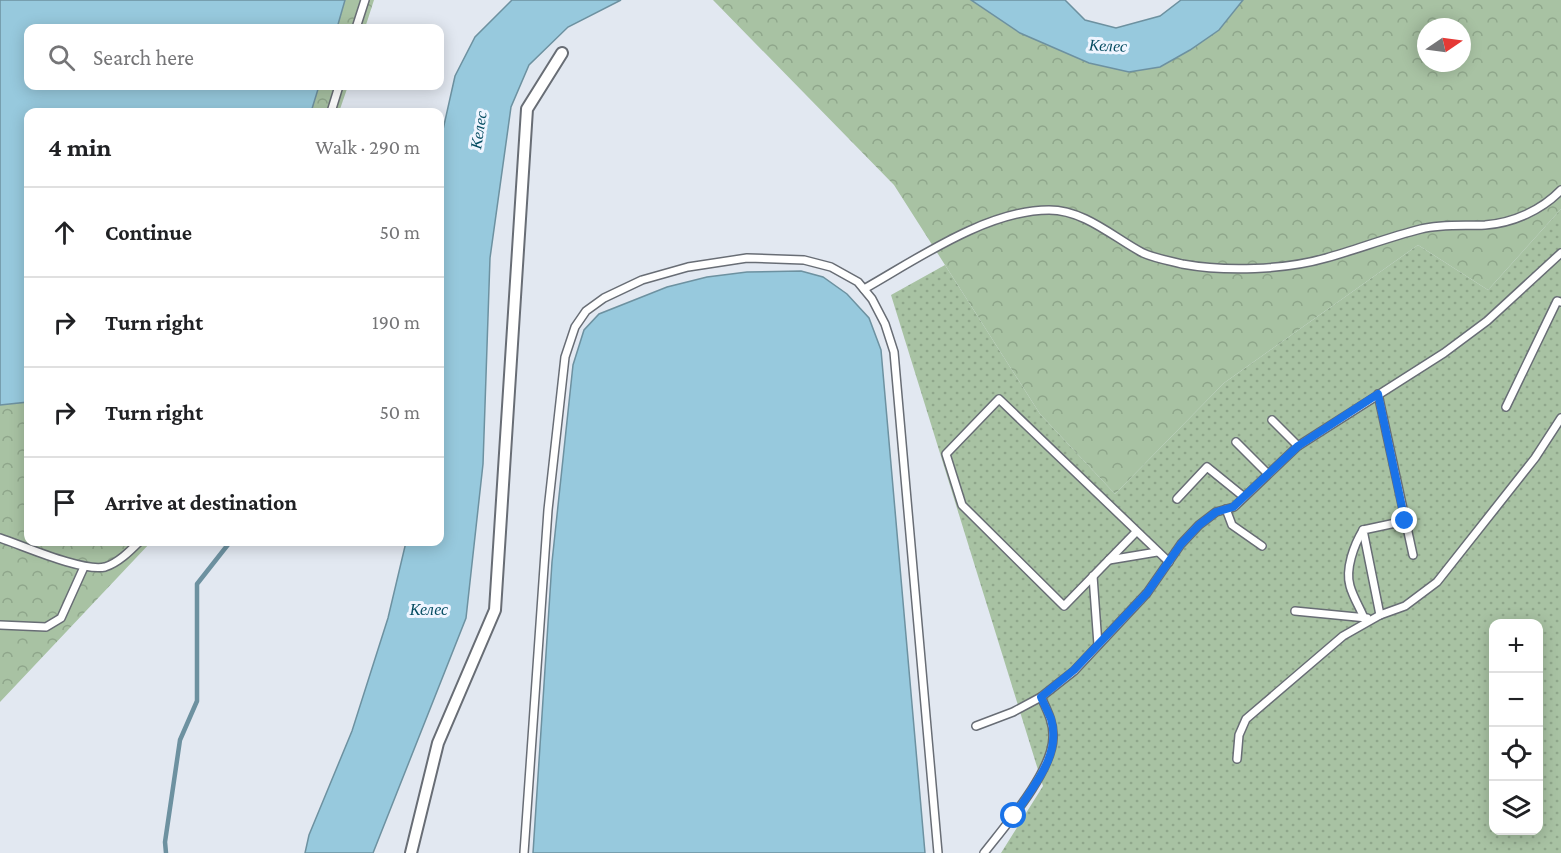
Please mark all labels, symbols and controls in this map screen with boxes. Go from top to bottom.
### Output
north arrow [1417,18,1471,72]
search box [24,24,444,90]
water label: Келес [1088,36,1127,55]
icon: search [45,41,78,74]
text: Search here [93,45,194,70]
water label: Келес [467,110,490,151]
text: 4 min [48,133,112,162]
text: Walk · 290 m [315,136,420,158]
icon: ahead [48,216,81,249]
text: Continue [105,220,192,245]
text: 50 m [379,221,420,243]
icon: right [48,306,81,339]
text: Turn right [105,310,203,335]
text: 190 m [372,311,420,333]
icon: right [48,396,81,429]
text: Turn right [105,400,203,425]
text: 50 m [379,401,420,423]
icon: arrive [48,486,81,519]
text: Arrive at destination [105,490,297,515]
route end [1391,507,1417,533]
water label: Келес [409,601,448,618]
map controls [1489,619,1543,835]
button: + [1489,619,1543,673]
button: − [1489,673,1543,727]
button: locate [1489,727,1543,781]
button: layers [1489,781,1543,835]
route start [1000,802,1026,828]

